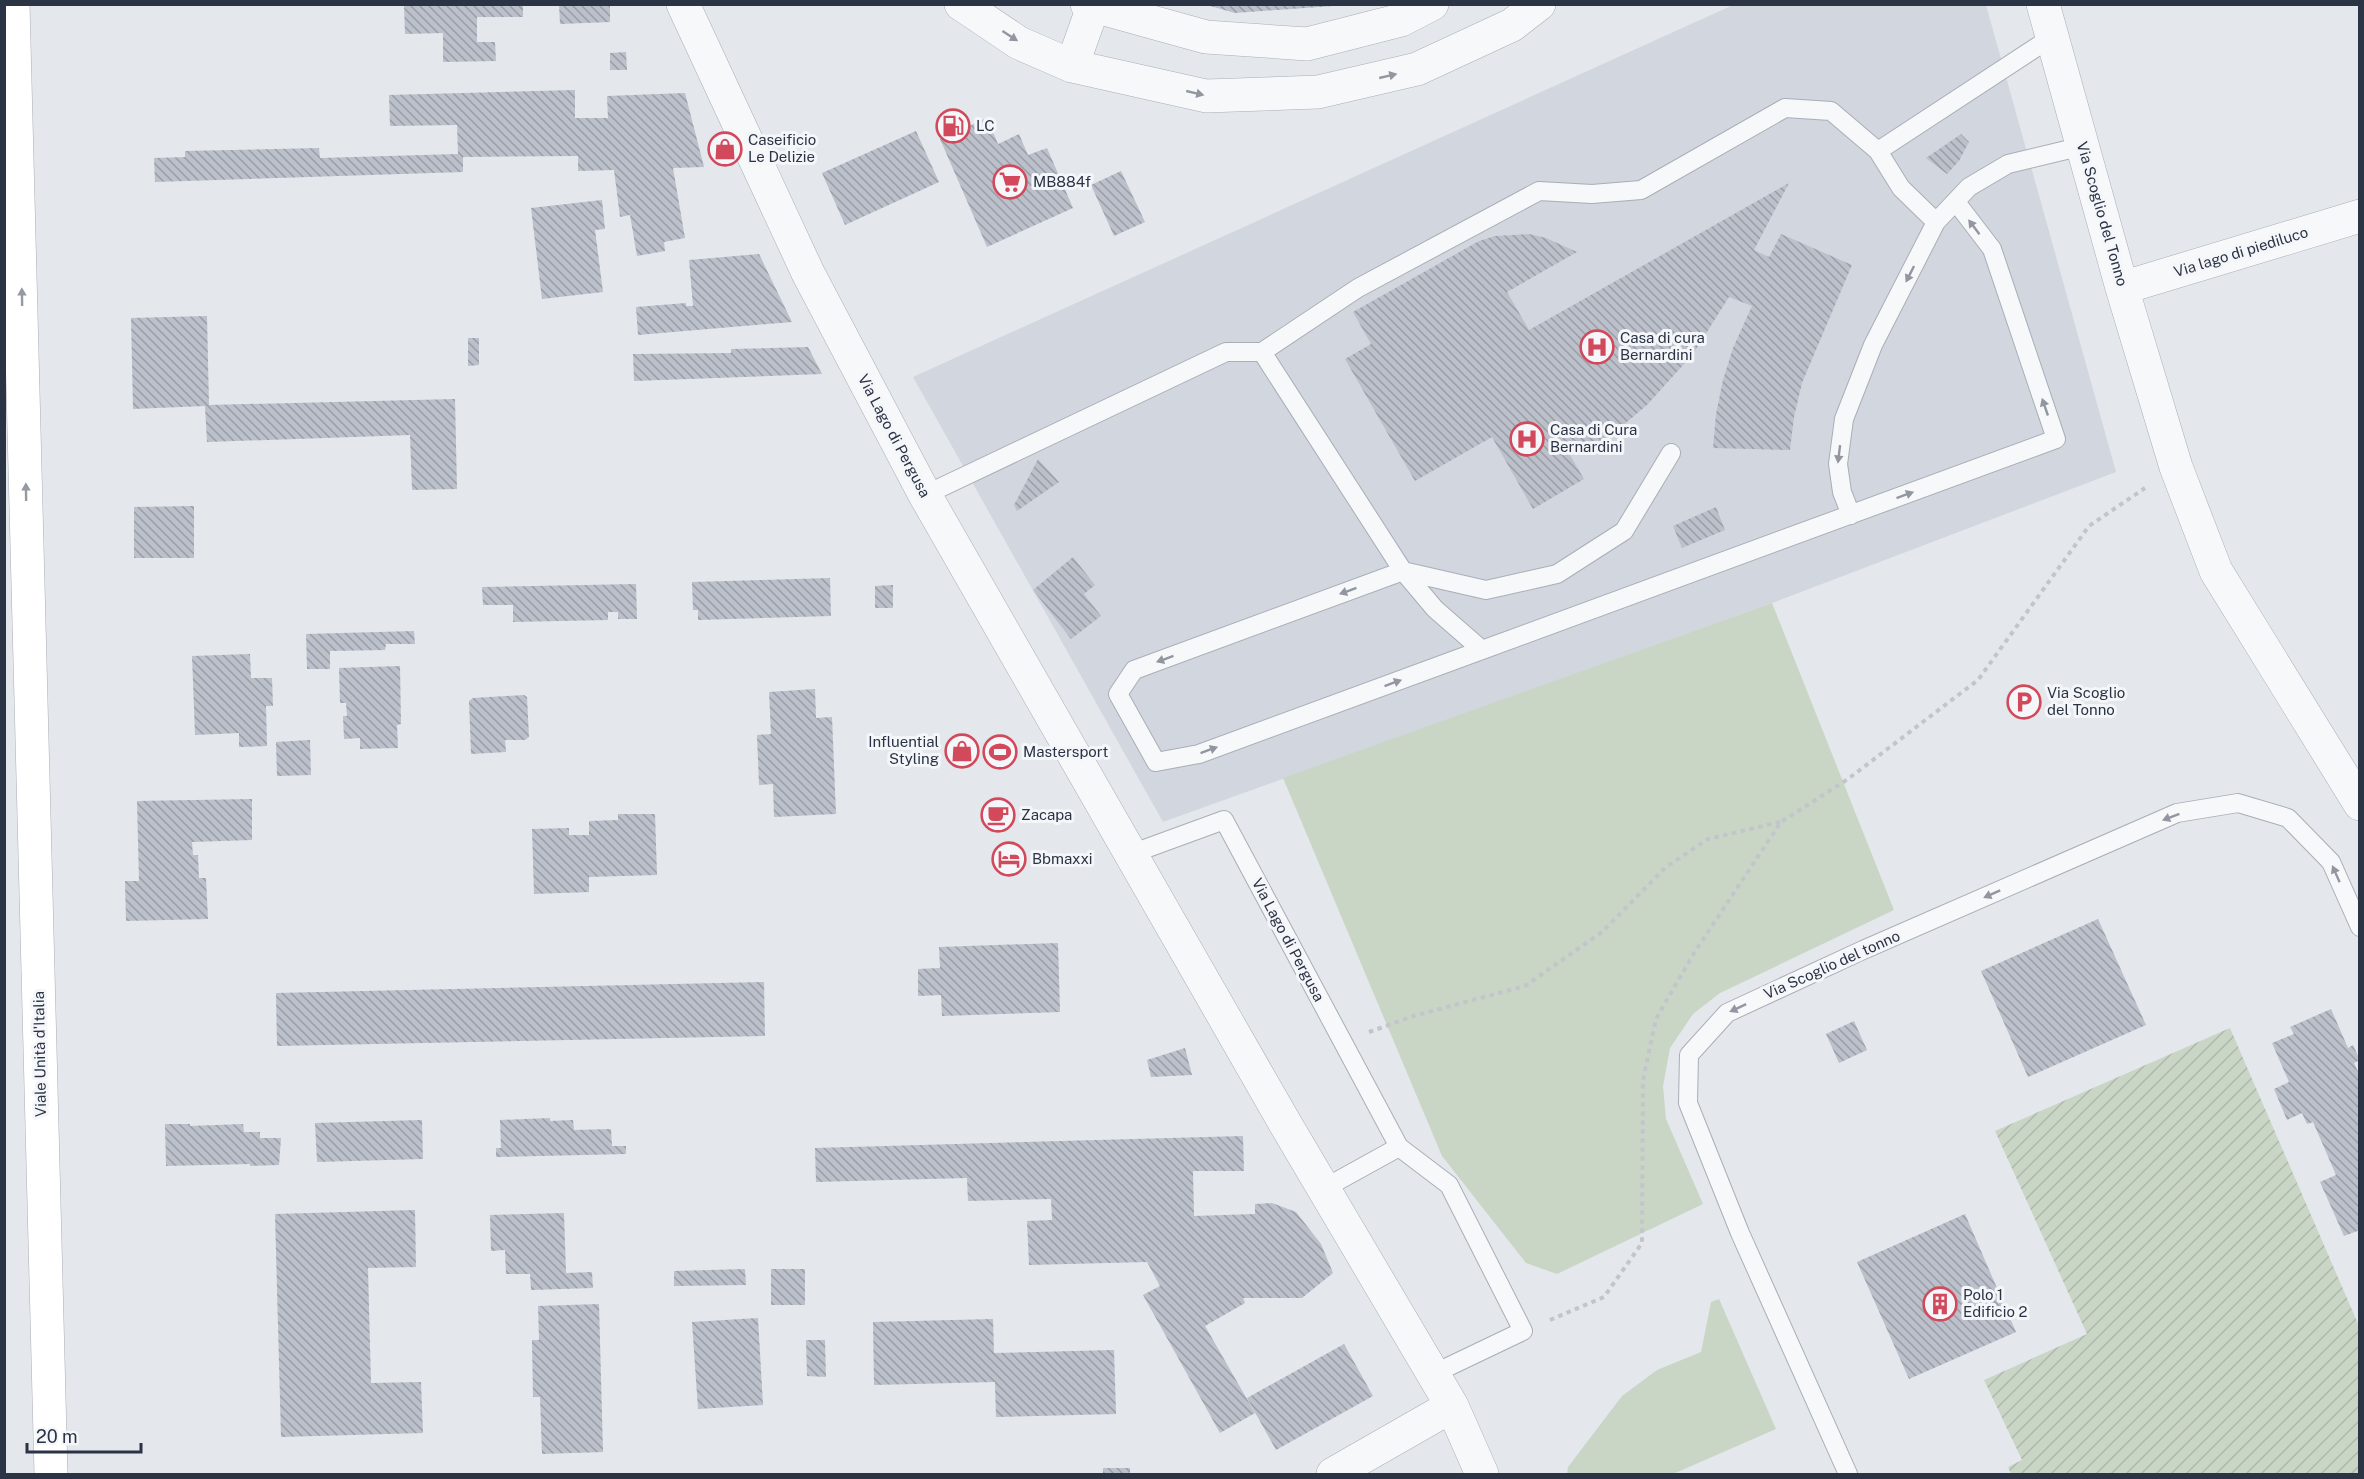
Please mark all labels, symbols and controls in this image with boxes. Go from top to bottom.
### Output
one-way arrow [1001,31,1018,42]
one-way arrow [1379,71,1398,80]
one-way arrow [1186,89,1205,98]
fuel station icon: LC [935,108,971,144]
place label: LC [976,117,995,134]
shop icon: Caseificio Le Delizie [707,131,743,167]
place label: Caseificio Le Delizie [748,131,816,165]
street label: Via Scoglio del Tonno [2074,140,2131,288]
supermarket icon: MB884f [992,164,1028,200]
place label: MB884f [1033,173,1091,190]
one-way arrow [1969,219,1981,234]
street label: Via lago di piediluco [2172,223,2310,280]
one-way arrow [1905,266,1915,283]
one-way arrow [17,287,26,306]
hospital icon: Casa di cura Bernardini [1579,329,1615,365]
place label: Casa di cura Bernardini [1620,329,1705,363]
street label: Via Lago di Pergusa [855,371,934,500]
one-way arrow [2040,398,2050,416]
hospital icon: Casa di Cura Bernardini [1509,421,1545,457]
place label: Casa di Cura Bernardini [1550,421,1637,455]
one-way arrow [1834,445,1844,464]
one-way arrow [22,482,31,501]
one-way arrow [1897,490,1915,500]
one-way arrow [1339,587,1357,597]
one-way arrow [1156,654,1174,664]
one-way arrow [1384,678,1402,688]
parking icon: Via Scoglio del Tonno [2006,684,2042,720]
place label: Via Scoglio del Tonno [2047,684,2125,718]
place label: Influential Styling [868,733,939,767]
shop icon: Influential Styling [944,733,980,769]
sports icon: Mastersport [982,734,1018,770]
place label: Mastersport [1023,743,1108,760]
one-way arrow [1201,745,1219,755]
cafe icon: Zacapa [980,797,1016,833]
place label: Zacapa [1021,806,1072,823]
one-way arrow [2162,812,2180,822]
hotel icon: Bbmaxxi [991,841,1027,877]
place label: Bbmaxxi [1032,850,1093,867]
one-way arrow [2331,864,2341,882]
street label: Via Lago di Pergusa [1249,875,1328,1004]
one-way arrow [1983,889,2001,899]
street label: Via Scoglio del tonno [1761,927,1902,1002]
street label: Viale Unità d'Italia [30,991,49,1117]
one-way arrow [1729,1004,1746,1013]
building icon: Polo 1 Edificio 2 [1922,1286,1958,1322]
place label: Polo 1 Edificio 2 [1963,1286,2027,1320]
scale bar [27,1416,141,1454]
text: 20 m [36,1426,78,1447]

